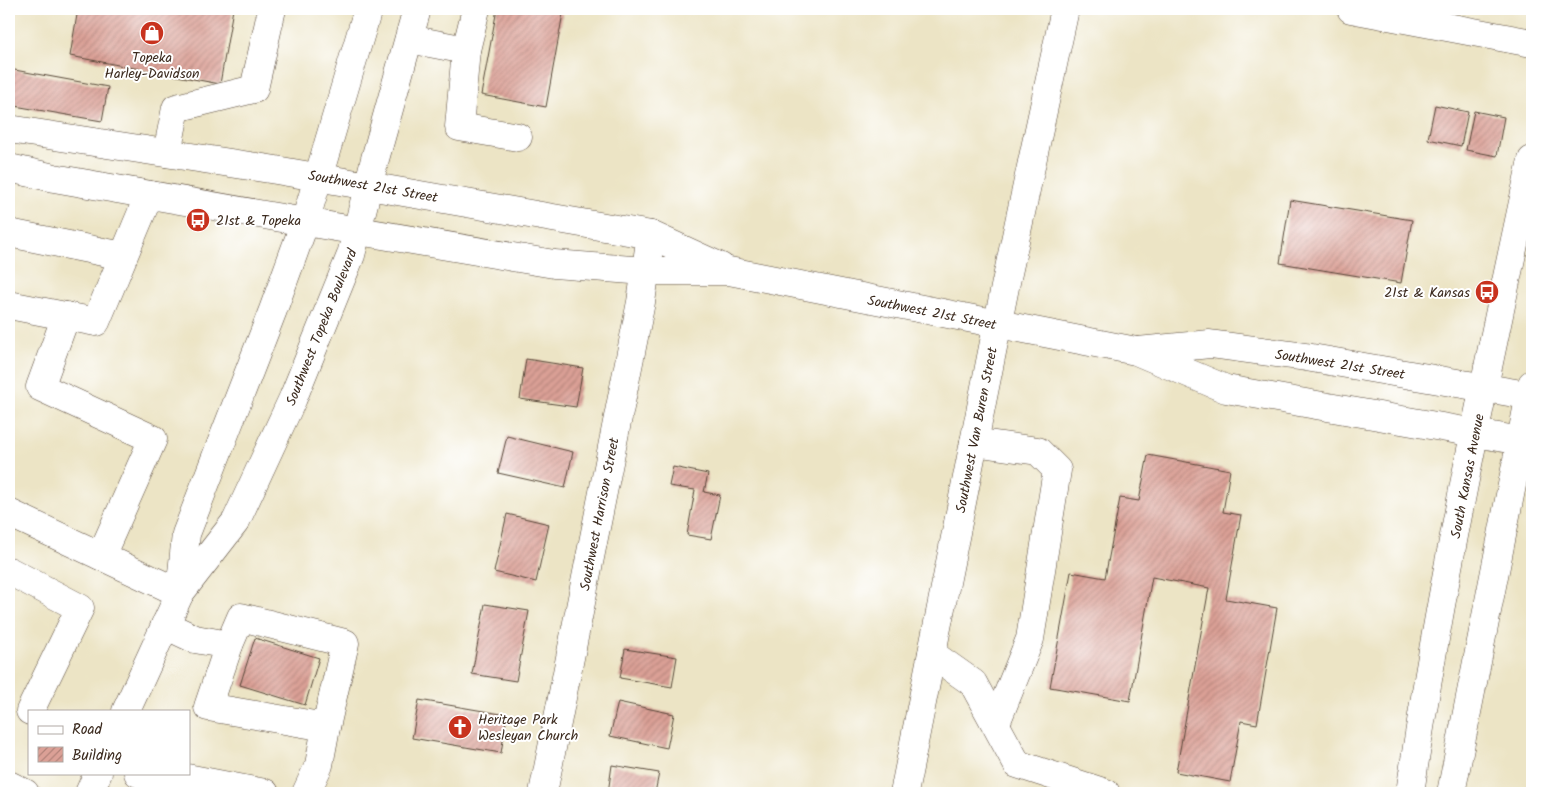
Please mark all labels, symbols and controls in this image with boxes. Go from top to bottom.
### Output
shop icon: Topeka Harley-Davidson [139,20,165,46]
place label: Topeka Harley-Davidson [105,47,199,85]
street label: Southwest 21st Street [306,165,440,209]
bus stop icon: 21st & Topeka [185,207,211,233]
place label: 21st & Topeka [216,210,301,232]
street label: Southwest Topeka Boulevard [280,245,364,409]
bus stop icon: 21st & Kansas [1474,279,1500,305]
place label: 21st & Kansas [1384,282,1470,304]
street label: Southwest 21st Street [865,290,999,336]
street label: Southwest 21st Street [1273,344,1407,386]
street label: Southwest Van Buren Street [950,345,1004,515]
street label: South Kansas Avenue [1445,411,1491,540]
street label: Southwest Harrison Street [574,435,626,593]
place label: Heritage Park Wesleyan Church [478,709,578,747]
legend [28,710,190,774]
church icon: Heritage Park Wesleyan Church [447,714,473,740]
text: Road [72,718,103,742]
text: Building [72,744,122,768]

